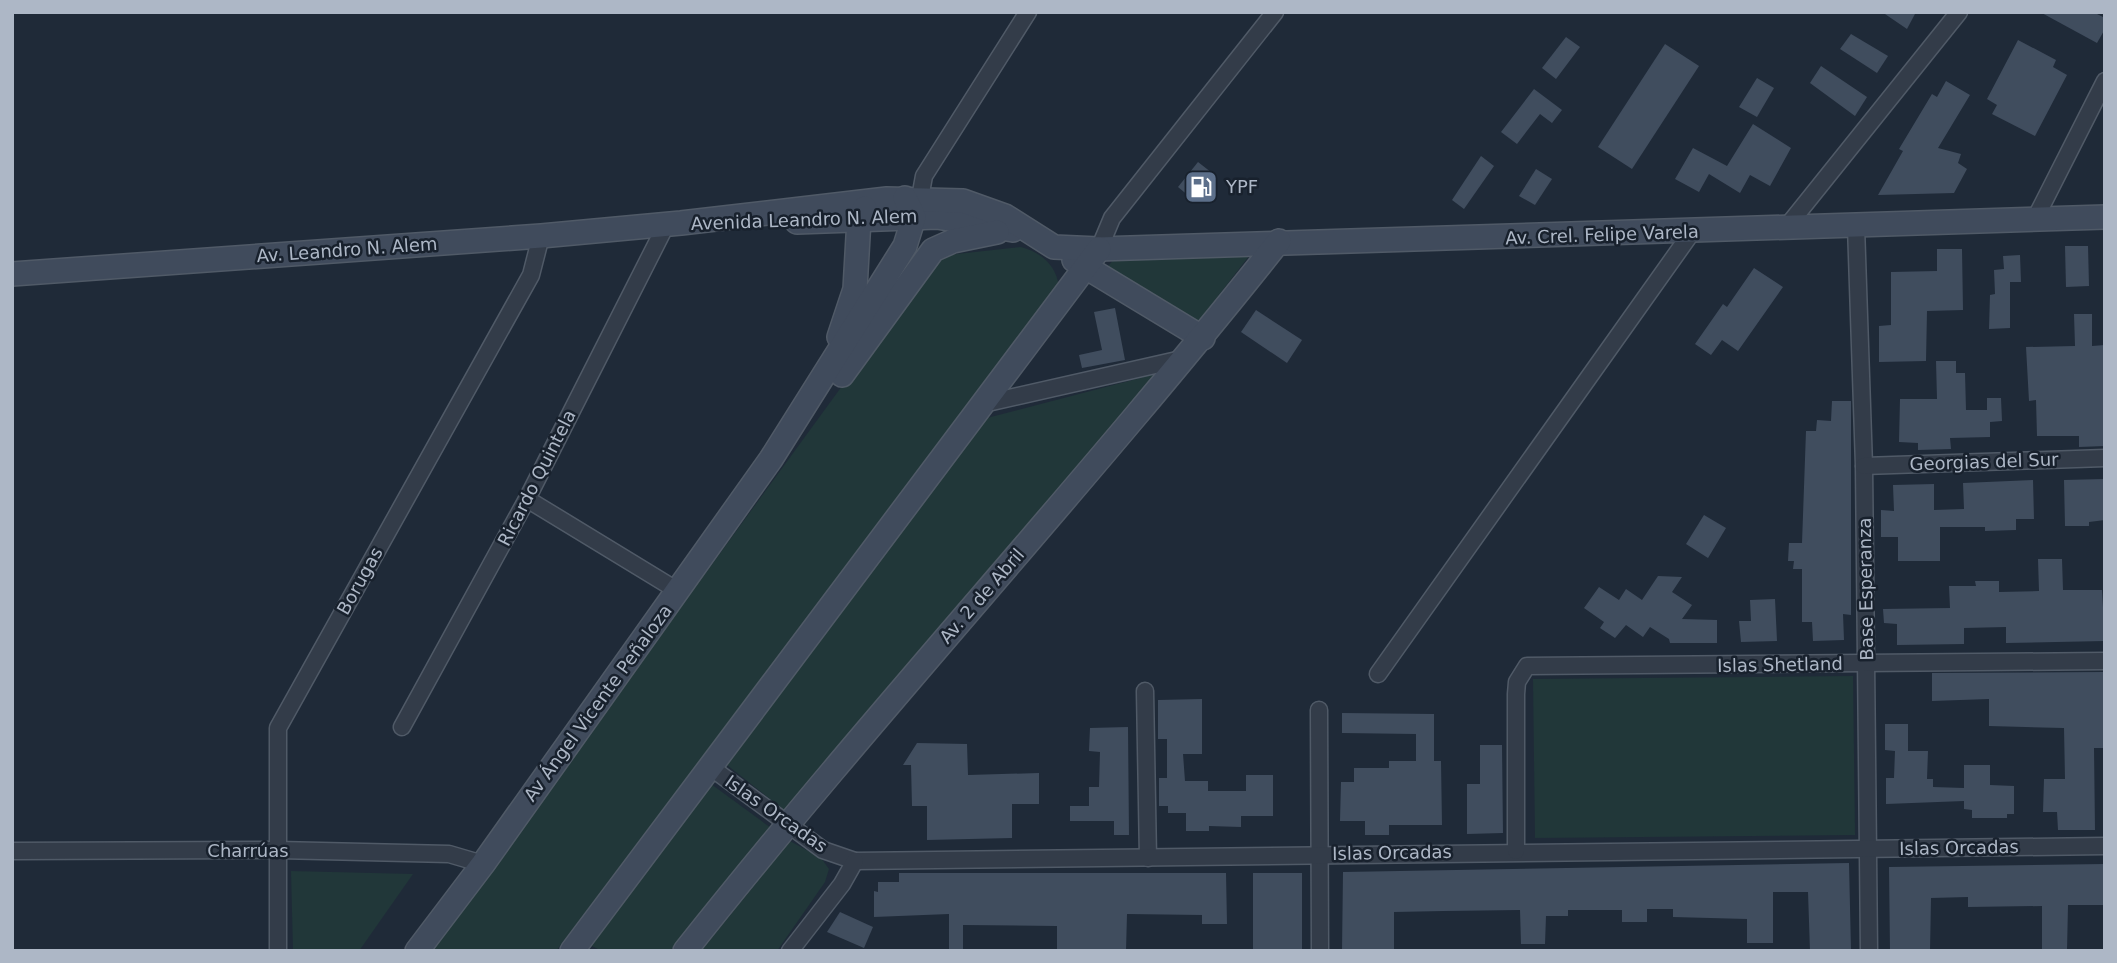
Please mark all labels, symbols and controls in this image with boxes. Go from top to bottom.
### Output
fuel station icon: YPF [1182,168,1220,206]
place label: YPF [1225,176,1258,197]
street label: Avenida Leandro N. Alem [690,205,918,234]
street label: Av. Crel. Felipe Varela [1505,221,1699,248]
street label: Av. Leandro N. Alem [256,233,438,266]
street label: Ricardo Quintela [493,406,580,549]
street label: Georgias del Sur [1909,448,2059,475]
street label: Base Esperanza [1854,517,1877,661]
street label: Borugas [332,543,387,618]
street label: Av. 2 de Abril [935,544,1028,647]
street label: Av Ángel Vicente Peñaloza [519,600,676,805]
street label: Islas Shetland [1717,653,1843,676]
street label: Islas Orcadas [721,771,831,857]
street label: Islas Orcadas [1899,836,2019,859]
street label: Charrúas [207,840,289,861]
street label: Islas Orcadas [1332,841,1452,864]

